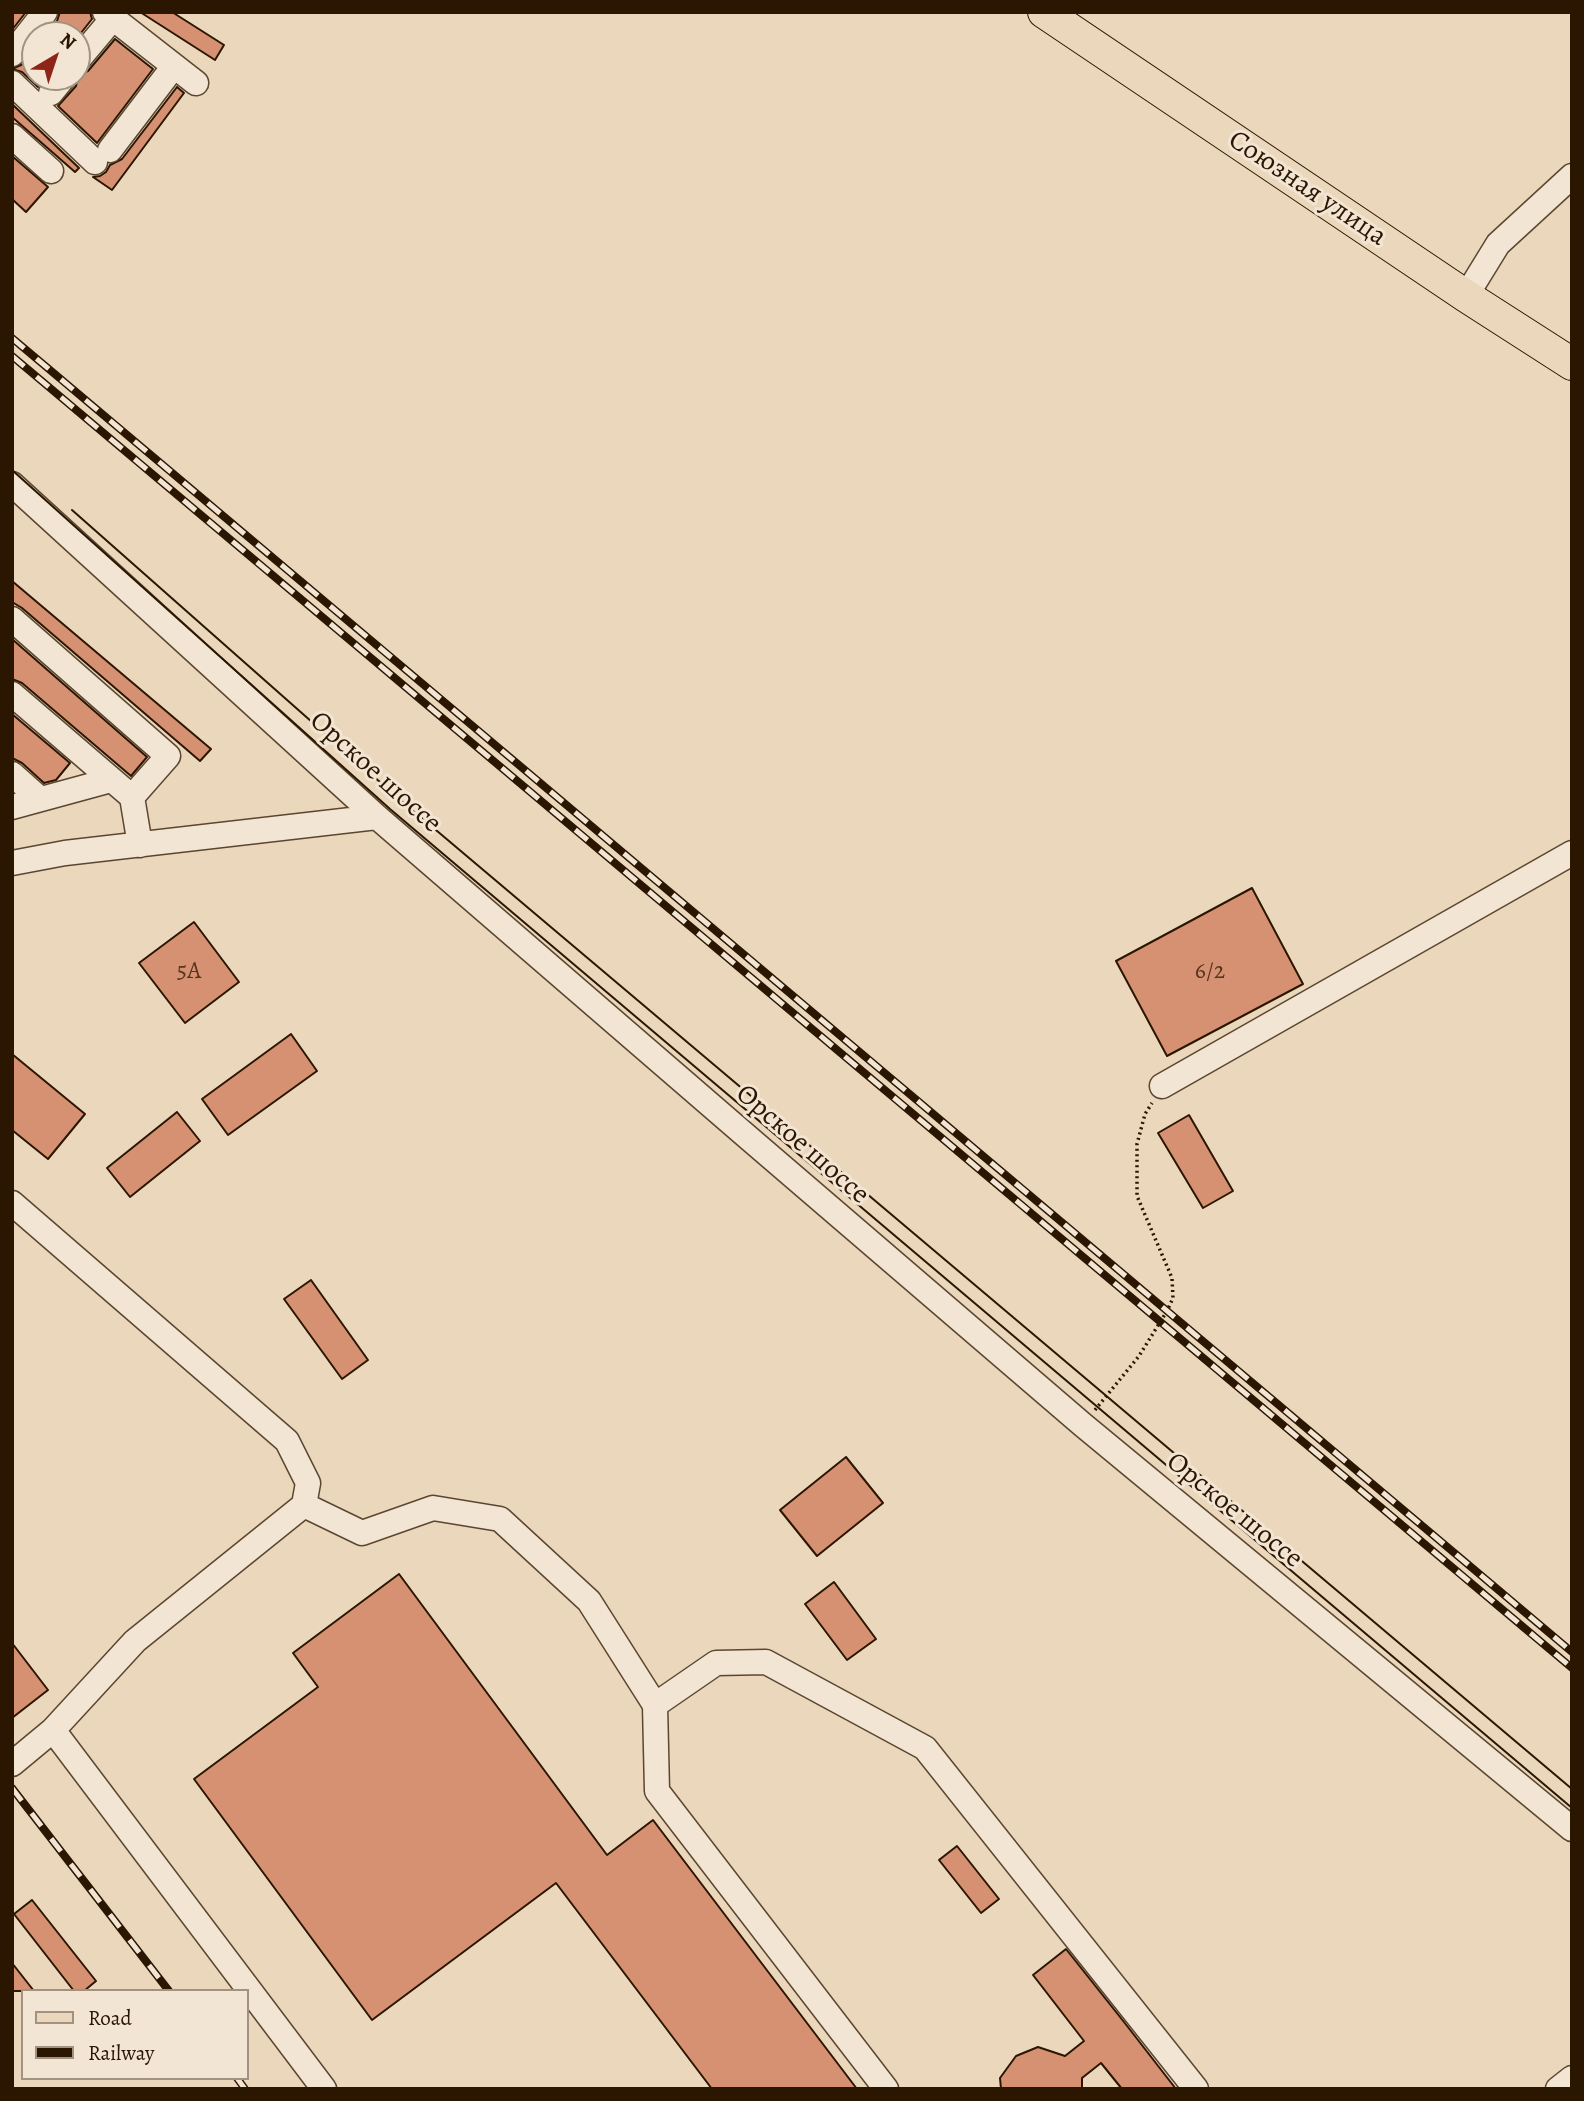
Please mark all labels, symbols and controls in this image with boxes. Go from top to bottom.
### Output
north arrow [21,21,91,91]
text: N [54,27,82,56]
street label: Союзная улица [1222,124,1392,254]
street label: Орское шоссе [302,705,448,841]
house number: 5А [177,958,201,986]
house number: 6/2 [1195,958,1225,986]
street label: Орское шоссе [728,1078,876,1212]
street label: Орское шоссе [1159,1446,1309,1576]
legend [21,1989,248,2080]
text: Road [88,2004,132,2032]
text: Railway [88,2039,154,2067]

